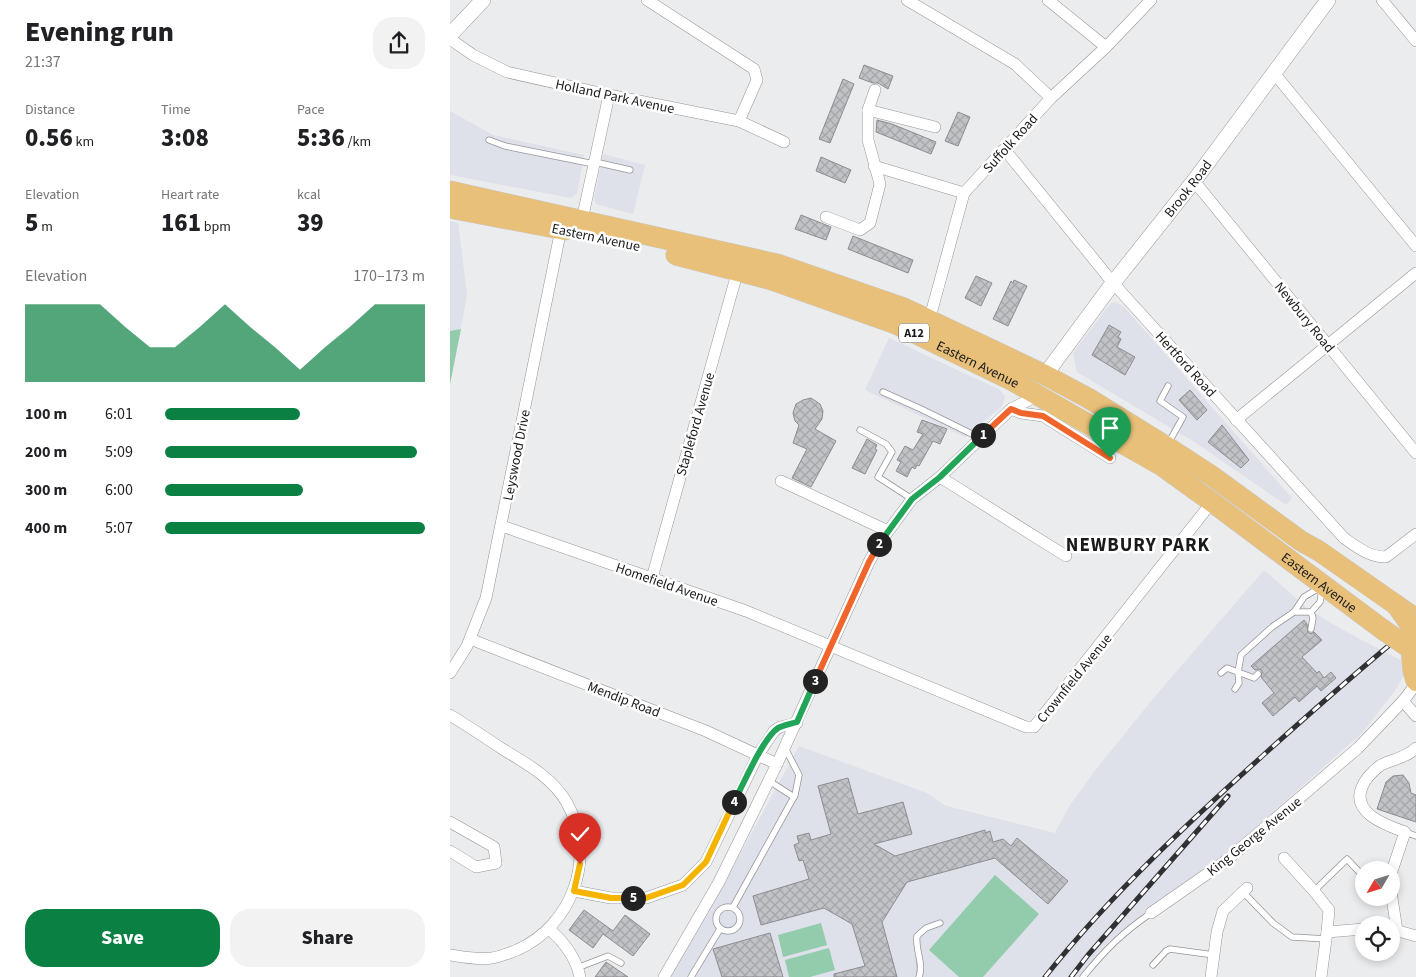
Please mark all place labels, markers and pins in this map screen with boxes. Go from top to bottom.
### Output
pin [1089,407,1131,458]
pin: 1 [970,422,996,448]
pin: 2 [866,532,892,556]
pin: 3 [802,668,828,694]
pin: 4 [722,790,746,814]
pin [559,813,601,864]
pin: 5 [620,886,646,910]

